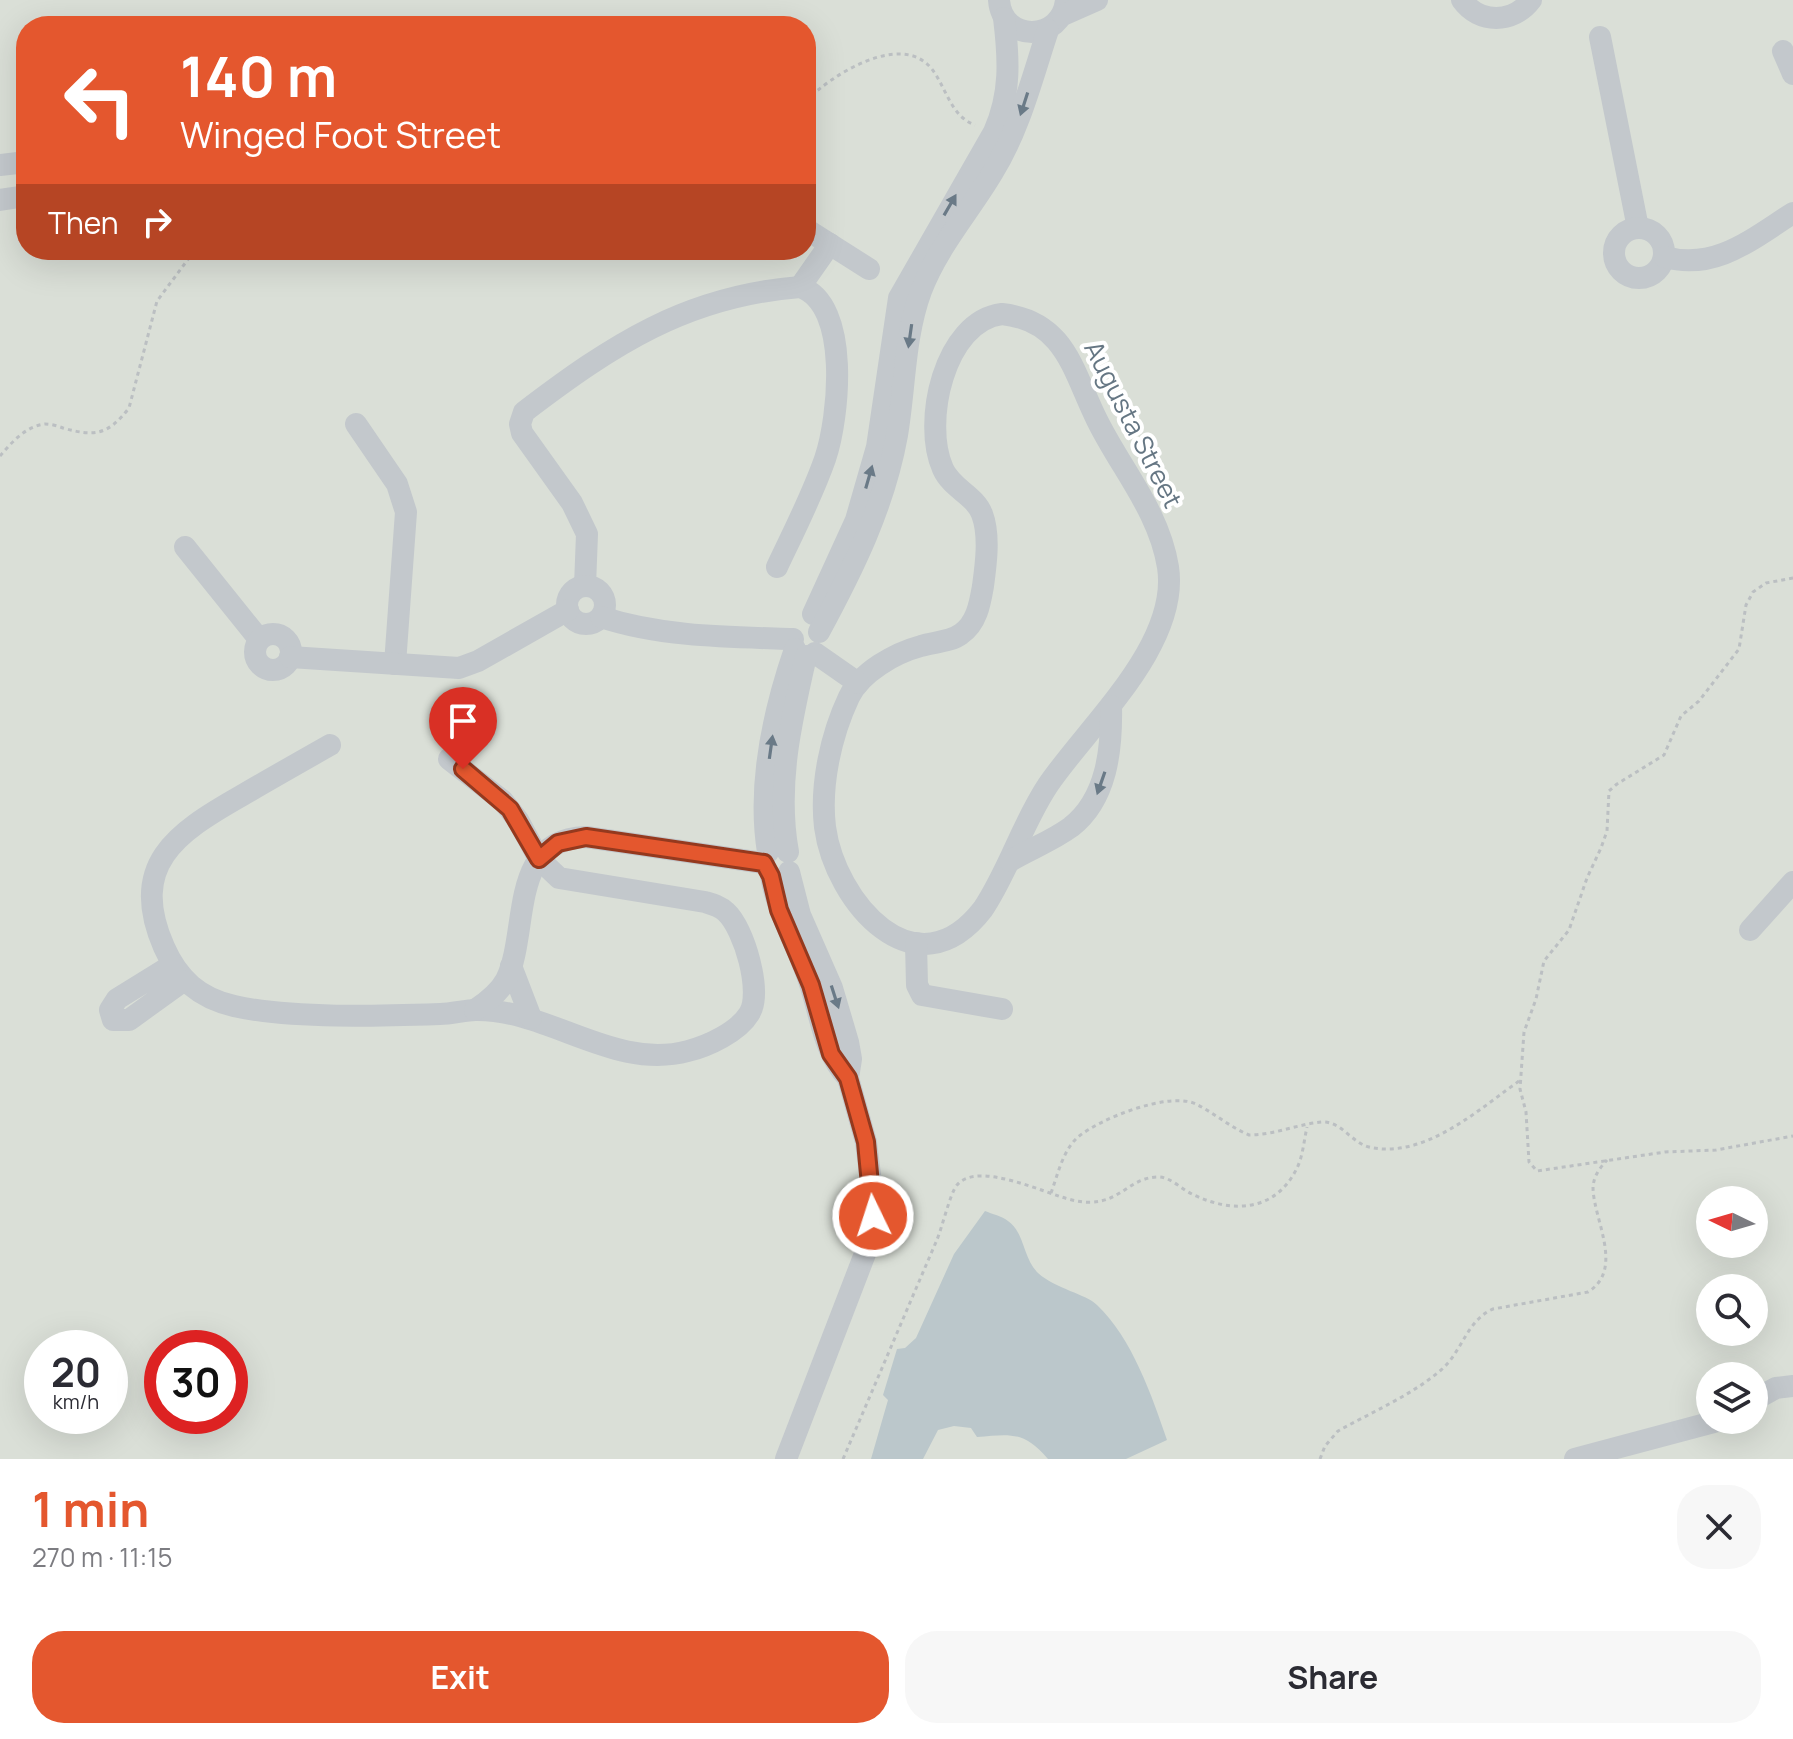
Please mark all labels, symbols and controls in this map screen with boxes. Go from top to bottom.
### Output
text: 140 m [180,37,337,114]
icon: left [48,48,152,152]
one-way arrow [1017,92,1030,116]
text: Winged Foot Street [180,110,501,159]
one-way arrow [943,194,957,216]
icon: right [135,200,179,244]
text: Then [48,202,119,243]
one-way arrow [903,323,916,348]
street label: Augusta Street [1076,334,1192,514]
one-way arrow [863,464,875,489]
pin [429,687,497,769]
icon: arrive [441,699,485,743]
one-way arrow [765,734,778,759]
one-way arrow [1094,771,1106,795]
one-way arrow [829,986,841,1010]
position arrow [831,1174,915,1258]
north arrow [1696,1186,1768,1258]
map controls [1696,1186,1768,1434]
button: search [1696,1274,1768,1346]
speed limit sign: 30 [144,1330,248,1434]
text: 20 [51,1344,101,1399]
button: layers [1696,1362,1768,1434]
text: km/h [53,1388,99,1415]
text: 1 min [32,1476,149,1541]
button: close [1677,1485,1761,1569]
text: 270 m · 11:15 [32,1539,172,1575]
button: Exit [32,1631,889,1723]
button: Share [905,1631,1761,1723]

